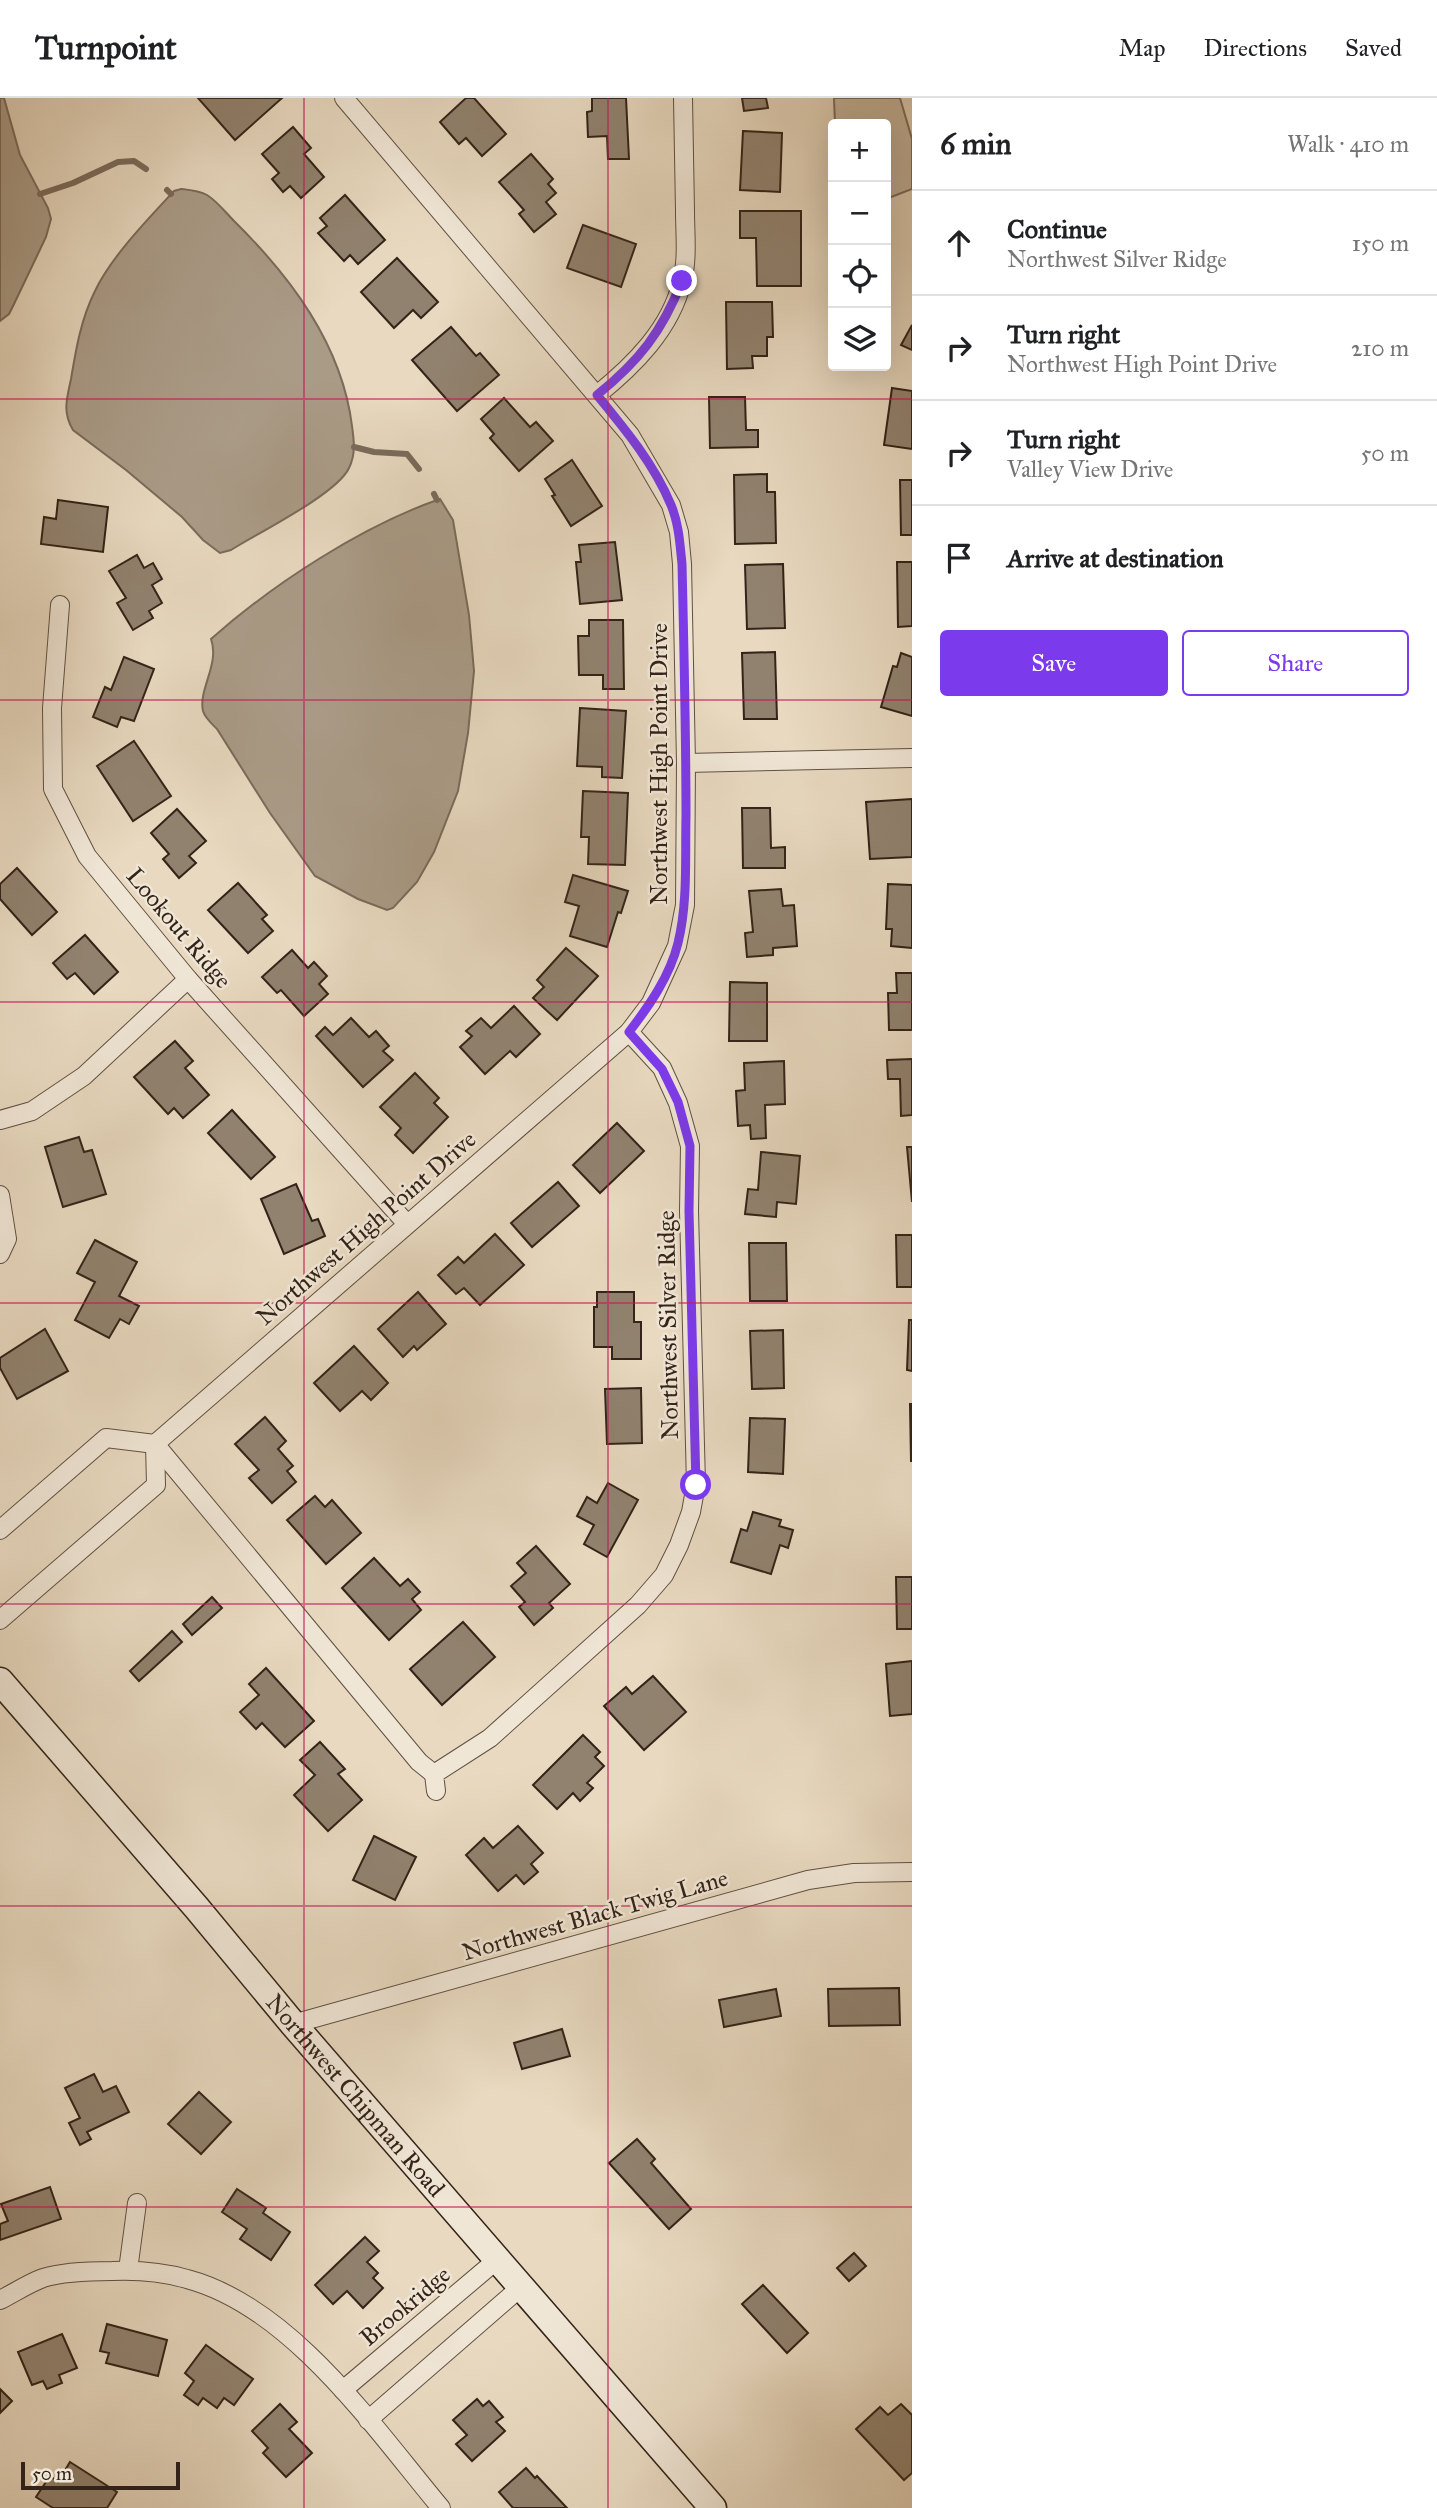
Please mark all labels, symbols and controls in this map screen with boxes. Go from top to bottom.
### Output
text: Turnpoint [35,28,177,68]
text: Map [1119,33,1166,63]
text: Directions [1204,33,1307,63]
text: Saved [1345,33,1402,63]
map controls [828,119,891,371]
button: + [828,119,891,182]
text: 6 min [940,126,1012,162]
text: Walk · 410 m [1287,130,1409,158]
button: − [828,182,891,245]
text: Continue [1007,213,1107,245]
icon: ahead [940,224,978,262]
text: 150 m [1352,229,1409,257]
button: locate [828,245,891,308]
text: Northwest Silver Ridge [1007,245,1227,273]
route end [666,265,697,296]
button: layers [828,308,891,371]
text: Turn right [1007,318,1120,350]
icon: right [940,329,978,367]
text: 210 m [1351,334,1409,362]
text: Northwest High Point Drive [1007,350,1277,378]
text: Turn right [1007,423,1120,455]
icon: right [940,434,978,472]
text: 50 m [1361,439,1409,467]
text: Valley View Drive [1007,455,1173,483]
icon: arrive [940,539,978,577]
text: Arrive at destination [1007,542,1224,574]
street label: Northwest High Point Drive [644,623,674,905]
button: Save [940,630,1168,696]
button: Share [1182,630,1409,696]
street label: Lookout Ridge [120,862,238,994]
street label: Northwest High Point Drive [250,1124,482,1332]
street label: Northwest Silver Ridge [651,1210,685,1440]
route start [680,1469,711,1500]
street label: Northwest Black Twig Lane [459,1863,731,1967]
street label: Northwest Chipman Road [259,1988,451,2203]
street label: Brookridge [354,2259,456,2353]
scale bar [21,2459,180,2491]
text: 50 m [32,2462,72,2485]

